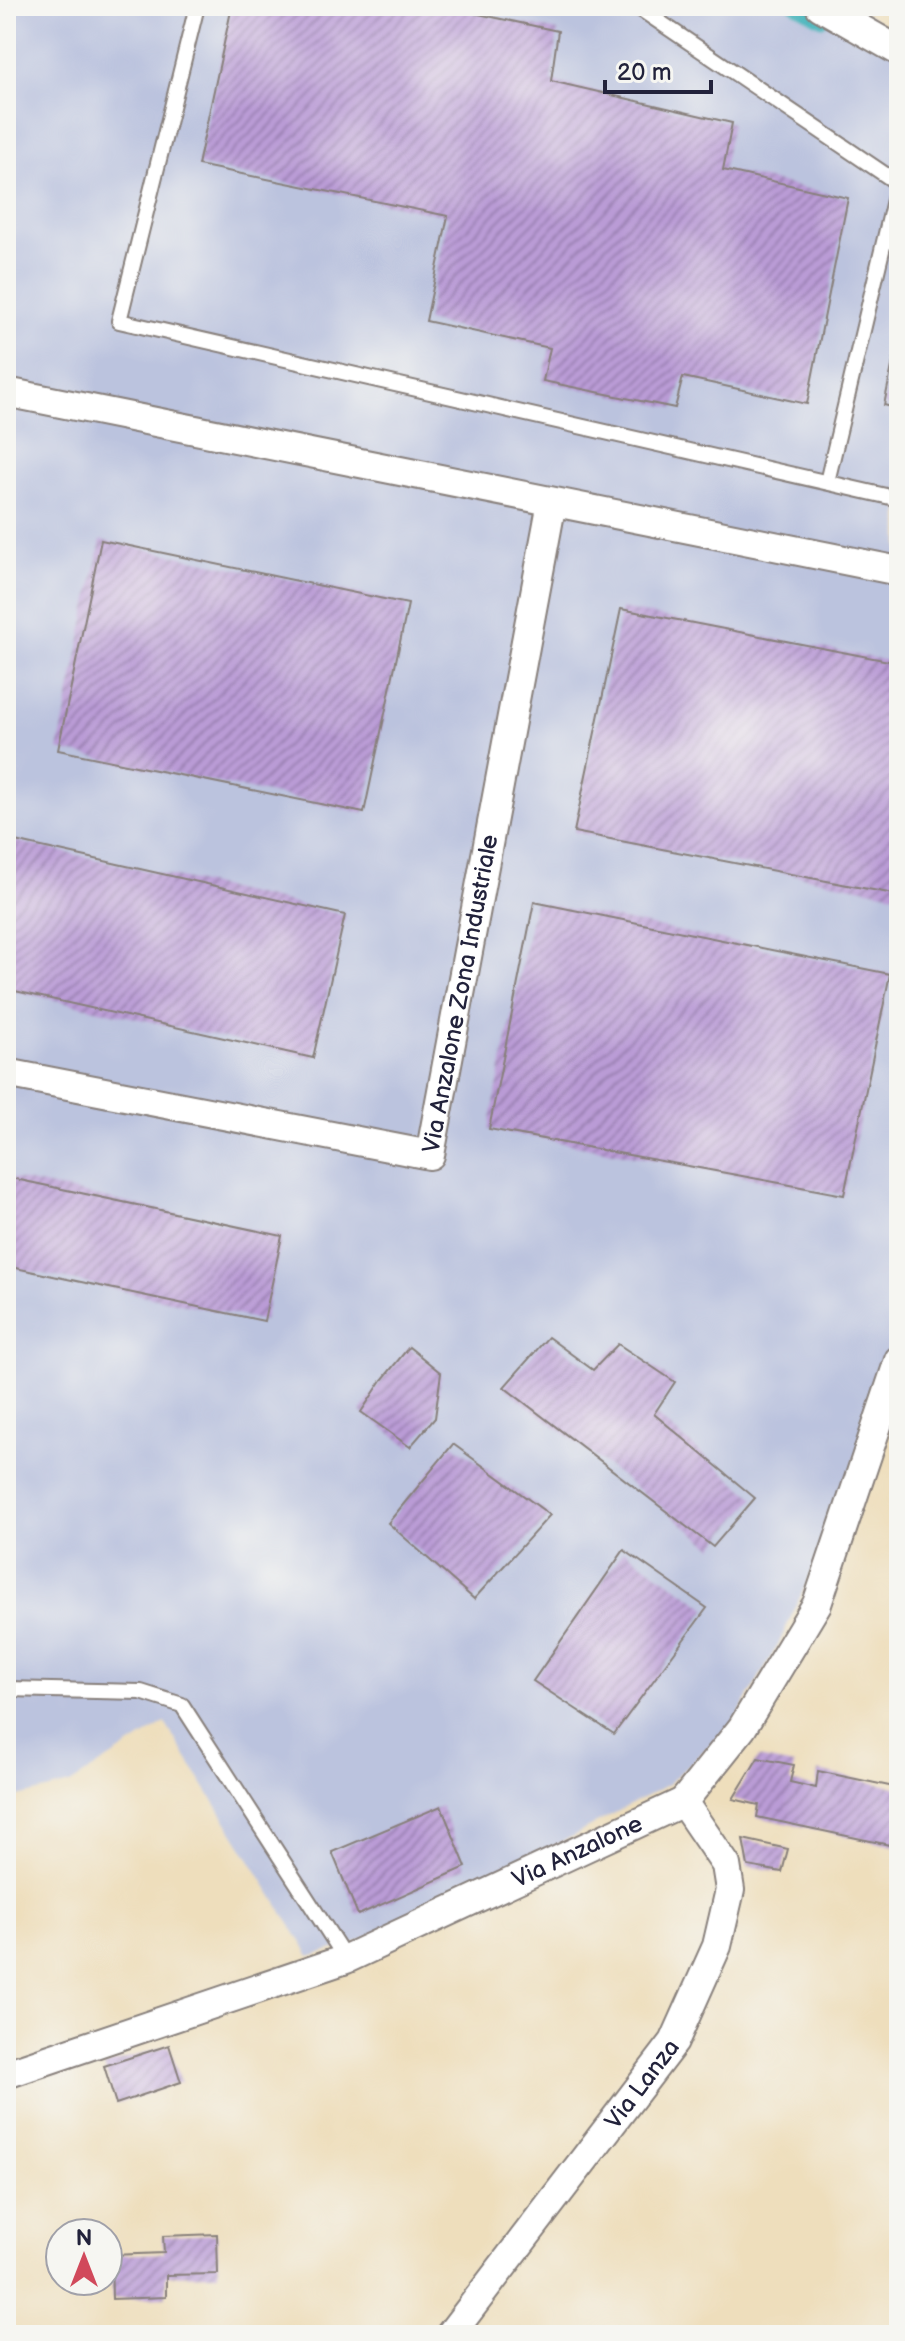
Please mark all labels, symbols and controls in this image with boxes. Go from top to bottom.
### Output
scale bar [605,44,711,94]
text: 20 m [617,58,672,87]
street label: Via Anzalone Zona Industriale [417,832,505,1155]
street label: Via Anzalone [508,1809,647,1894]
street label: Via Lanza [599,2034,686,2135]
north arrow [44,2217,124,2297]
text: N [76,2225,92,2252]

